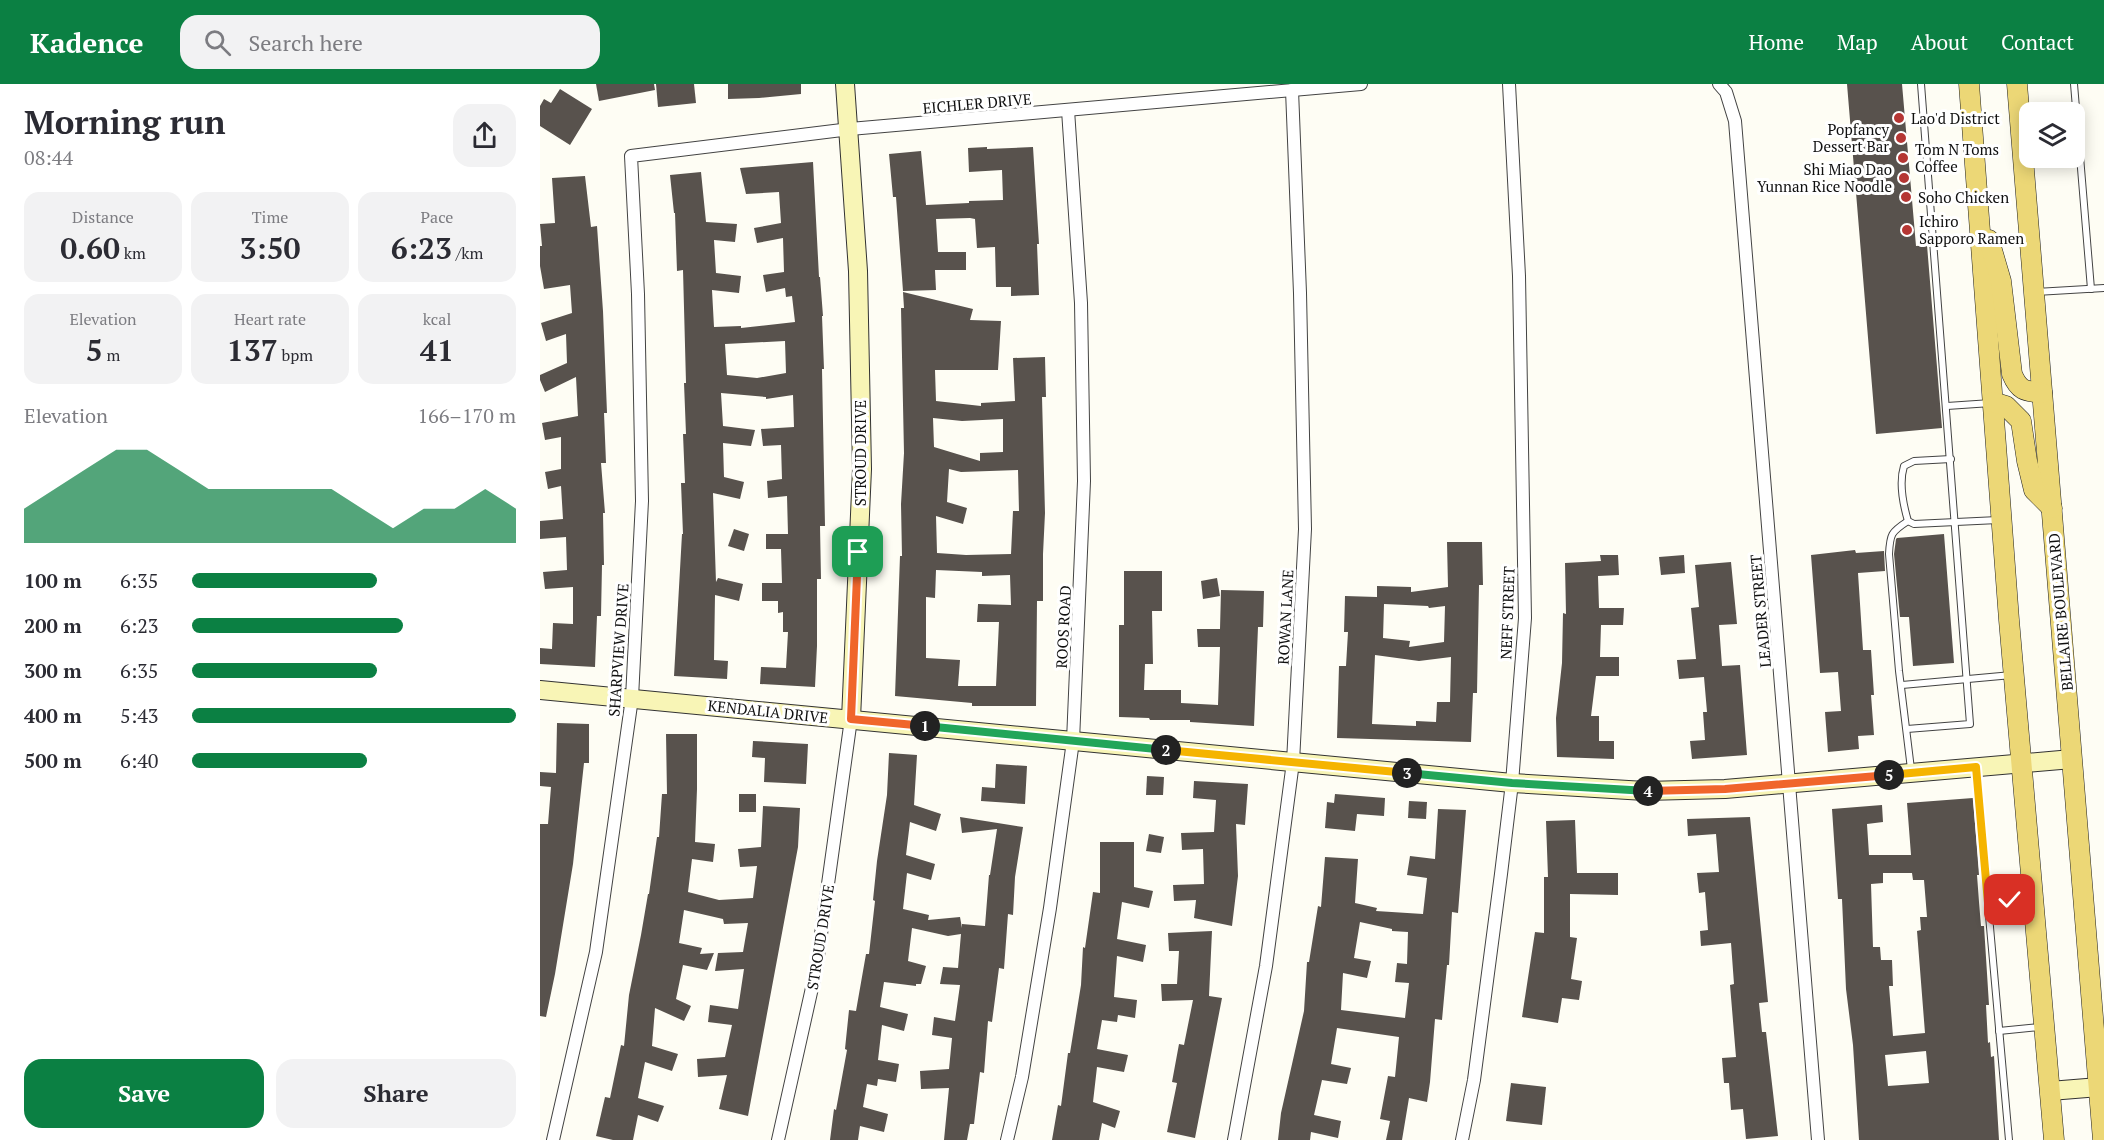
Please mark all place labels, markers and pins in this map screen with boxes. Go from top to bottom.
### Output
place label: Lao'd District [1911,108,2000,128]
marker: Lao'd District [1892,111,1906,125]
place label: Popfancy Dessert Bar [1813,119,1889,156]
marker: Popfancy Dessert Bar [1894,131,1908,145]
place label: Tom N Toms Coffee [1915,139,1999,176]
marker: Tom N Toms Coffee [1896,151,1910,165]
place label: Shi Miao Dao Yunnan Rice Noodle [1757,159,1892,196]
marker: Shi Miao Dao Yunnan Rice Noodle [1897,171,1911,185]
place label: Soho Chicken [1918,187,2009,207]
marker: Soho Chicken [1899,190,1913,204]
place label: Ichiro Sapporo Ramen [1919,211,2024,248]
marker: Ichiro Sapporo Ramen [1900,223,1914,237]
pin [832,526,883,577]
pin: 1 [910,711,940,741]
pin: 2 [1151,735,1181,765]
pin: 3 [1392,758,1422,788]
pin: 5 [1874,760,1904,790]
pin: 4 [1633,776,1663,806]
pin [1984,874,2035,925]

